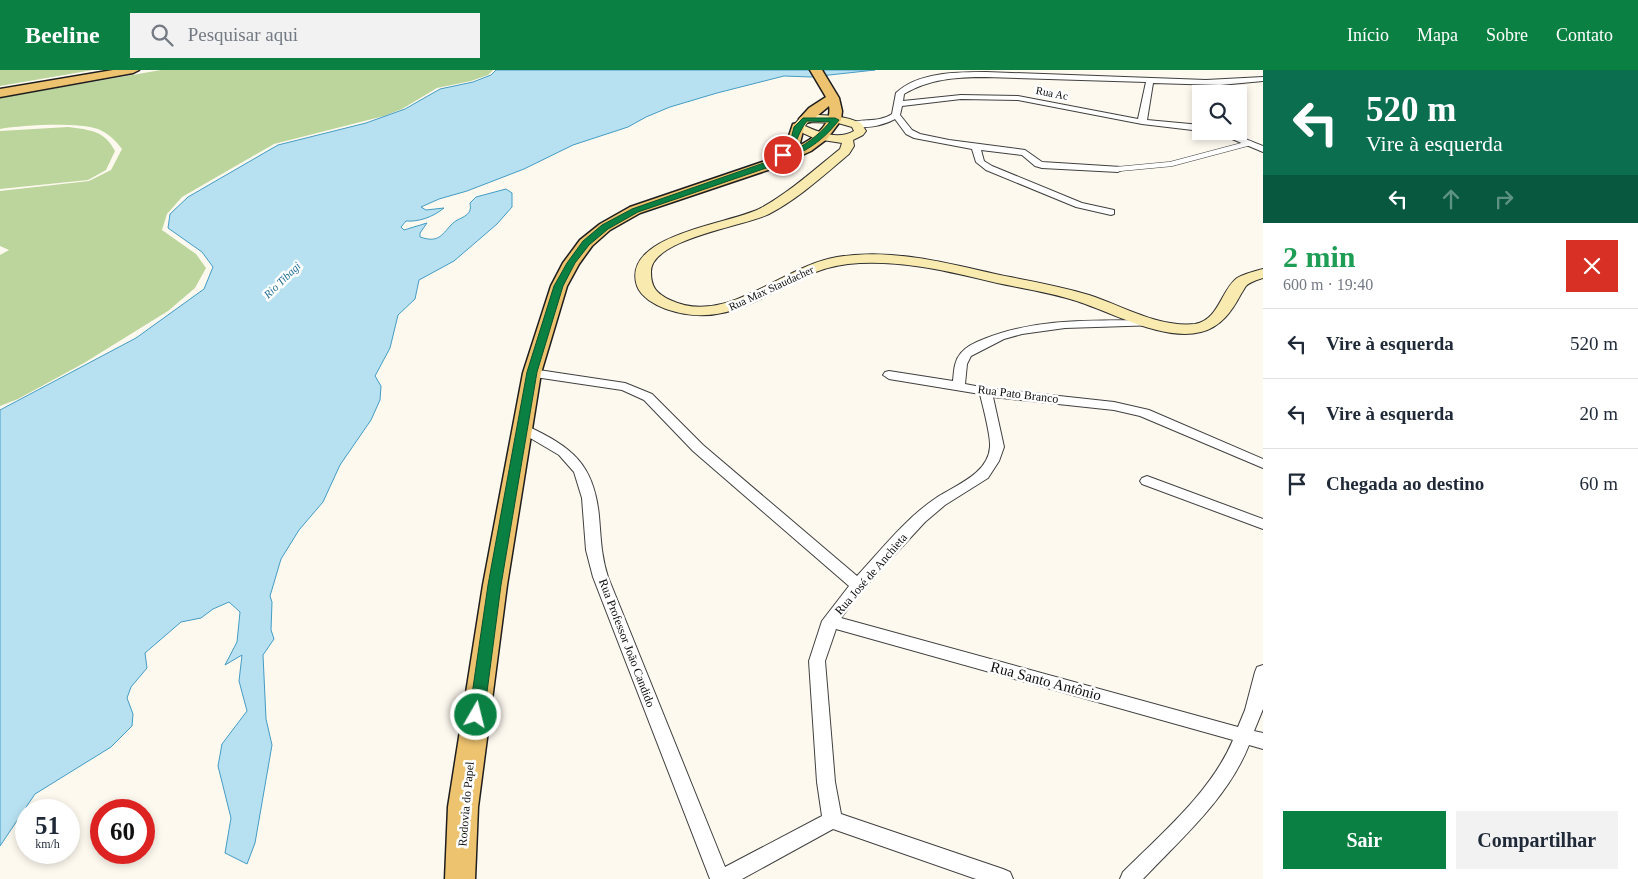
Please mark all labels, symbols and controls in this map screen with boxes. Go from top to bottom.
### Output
search box [130,13,480,58]
icon: search [148,21,176,49]
text: Beeline [25,22,100,48]
text: Pesquisar aqui [188,24,298,45]
text: Início [1347,25,1389,45]
text: Mapa [1417,25,1458,45]
text: Sobre [1486,25,1528,45]
text: Contato [1556,25,1613,45]
street label: Rua Ac [1035,84,1069,102]
map controls [1192,85,1247,140]
button: search [1192,85,1247,140]
icon: left [1283,90,1348,155]
text: 520 m [1366,90,1456,129]
text: Vire à esquerda [1366,131,1503,156]
pin [762,134,804,176]
icon: arrive [769,141,797,169]
icon: left [1384,185,1412,213]
icon: ahead [1437,185,1465,213]
icon: right [1490,185,1518,213]
text: 2 min [1283,240,1356,273]
button: close [1566,240,1618,292]
water label: Rio Tibagi [261,260,303,301]
street label: Rua Max Staudacher [727,263,816,313]
text: 600 m · 19:40 [1283,276,1373,293]
icon: left [1283,330,1311,358]
text: Vire à esquerda [1326,333,1454,354]
text: 520 m [1570,333,1618,354]
street label: Rua Pato Branco [977,382,1059,406]
icon: left [1283,400,1311,428]
text: Vire à esquerda [1326,403,1454,424]
text: 20 m [1579,403,1618,424]
icon: arrive [1283,470,1311,498]
text: Chegada ao destino [1326,473,1484,494]
text: 60 m [1579,473,1618,494]
street label: Rua José de Anchieta [832,530,910,617]
street label: Rua Professor João Candido [596,577,658,709]
street label: Rua Santo Antônio [989,658,1103,704]
position arrow [449,688,501,740]
street label: Rodovia do Papel [455,760,477,847]
speed limit sign: 60 [90,799,155,864]
button: Sair [1283,811,1446,869]
button: Compartilhar [1456,811,1618,869]
text: 51 [35,812,60,839]
text: km/h [35,837,60,851]

